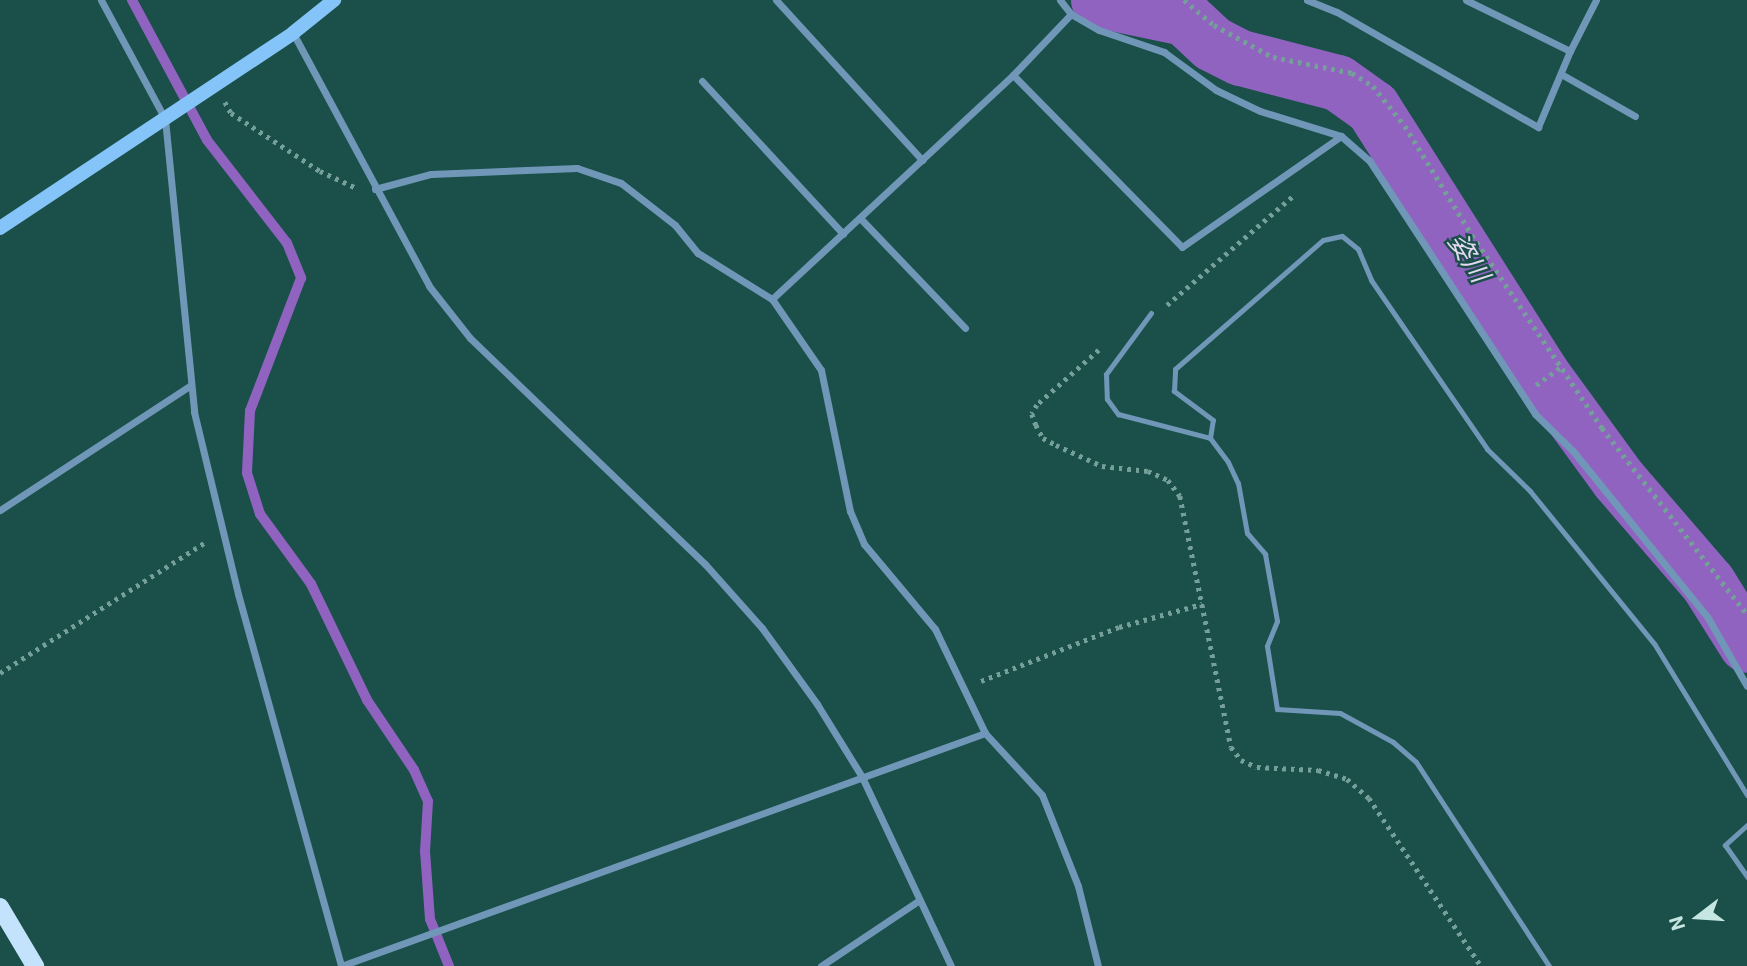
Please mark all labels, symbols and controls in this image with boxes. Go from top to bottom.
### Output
water label: 姿川 [1441,228,1495,288]
north arrow [1663,882,1733,952]
text: N [1664,914,1690,933]

